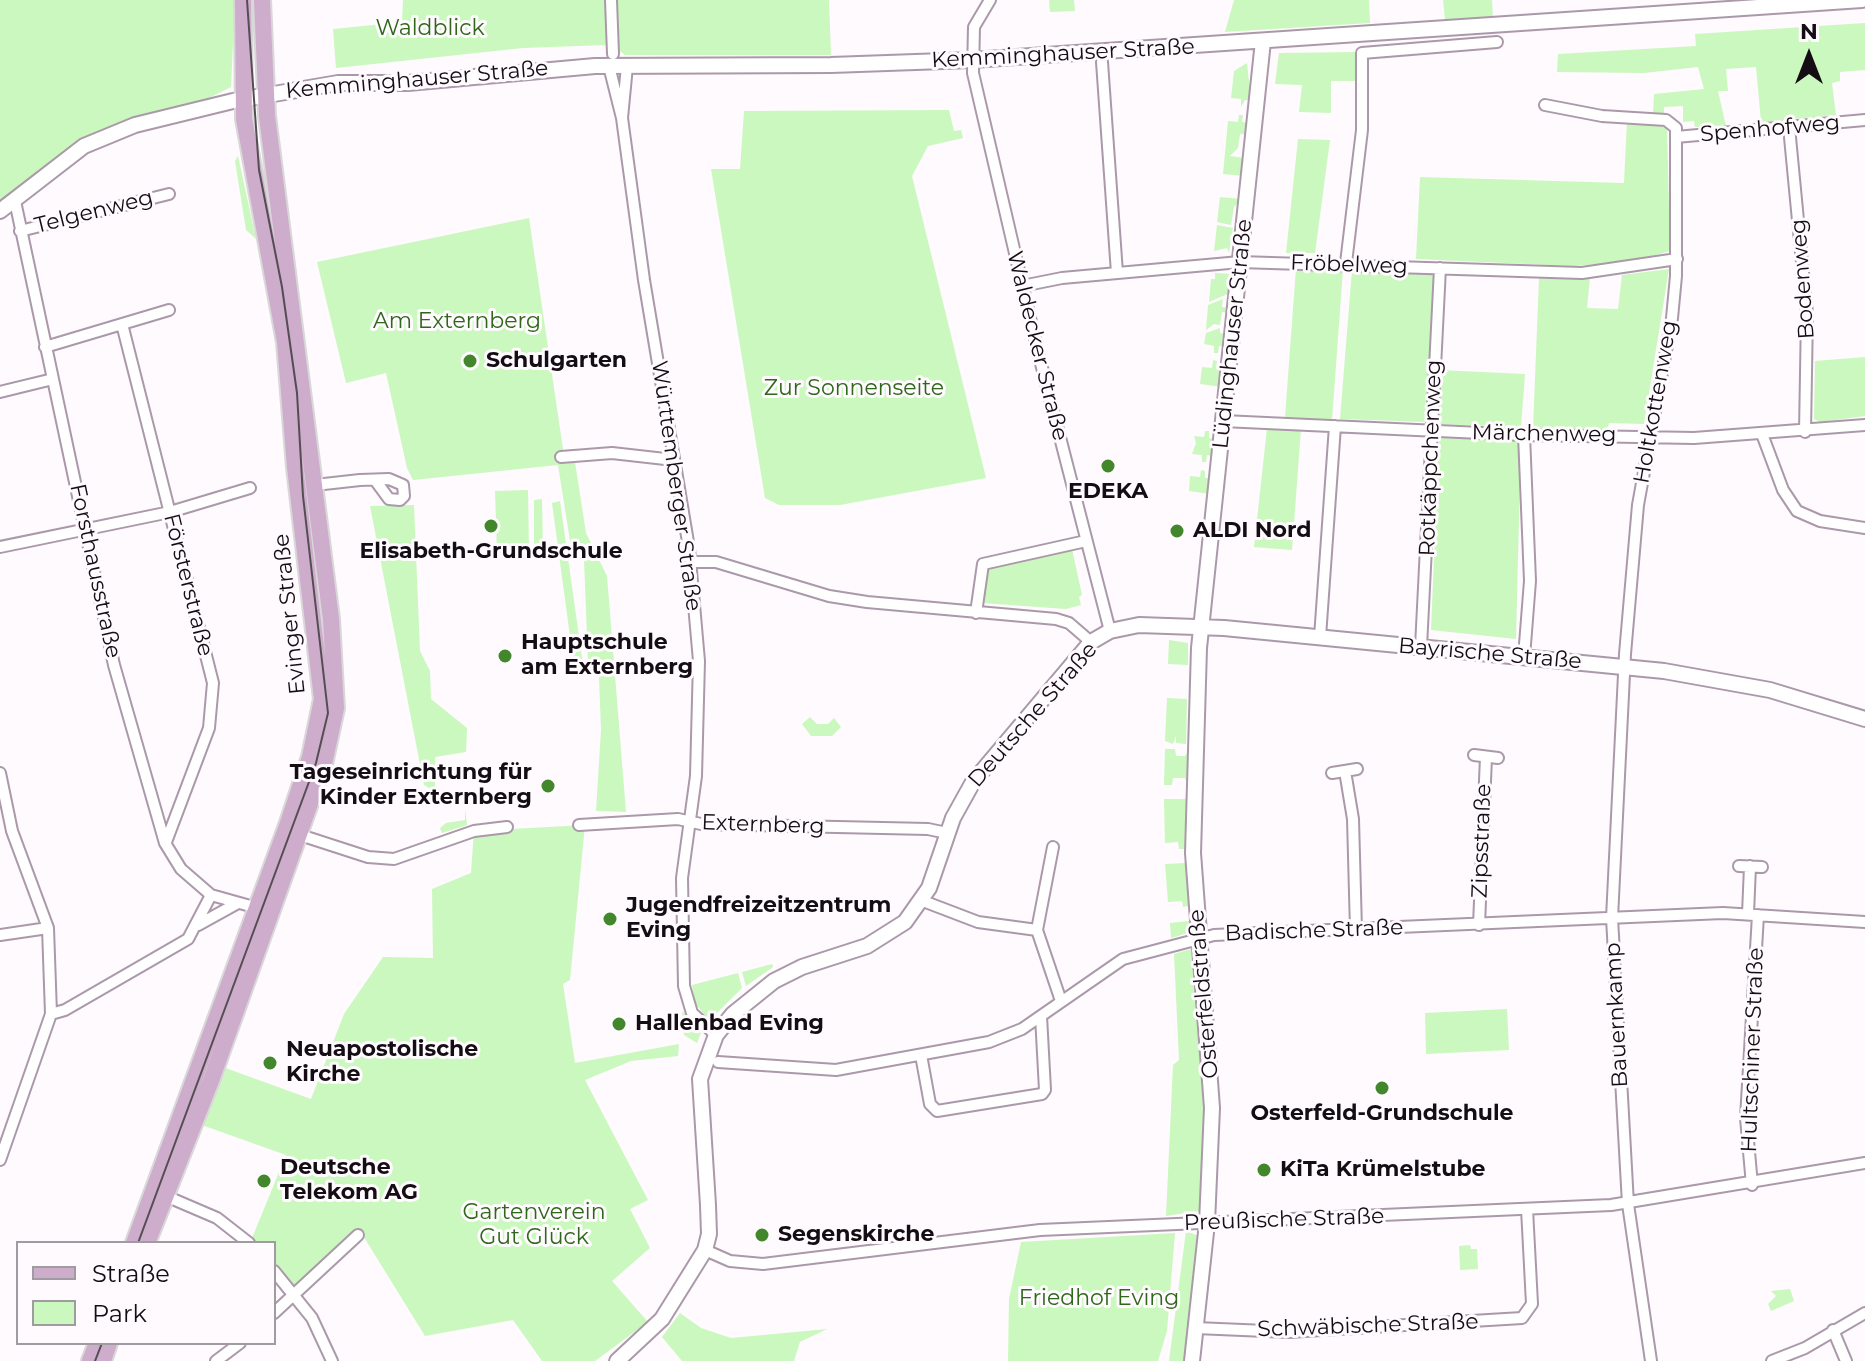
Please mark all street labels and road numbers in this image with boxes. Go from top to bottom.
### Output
street label: Kemminghauser Straße [931,34,1195,74]
street label: Kemminghauser Straße [285,55,549,105]
street label: Spenhofweg [1699,110,1841,148]
street label: Telgenweg [32,185,156,239]
street label: Lüdinghauser Straße [1208,218,1258,450]
street label: Bodenweg [1786,218,1820,340]
street label: Waldecker Straße [1001,248,1073,444]
street label: Fröbelweg [1290,250,1408,280]
street label: Holtkottenweg [1629,318,1683,486]
street label: Württemberger Straße [645,359,707,613]
street label: Rotkäppchenweg [1414,359,1448,557]
street label: Märchenweg [1471,420,1617,448]
street label: Forsthausstraße [64,481,126,661]
street label: Försterstraße [158,511,218,659]
street label: Evinger Straße [268,532,312,696]
street label: Bayrische Straße [1397,633,1583,675]
street label: Deutsche Straße [963,637,1103,793]
street label: Zipsstraße [1467,783,1497,899]
street label: Externberg [701,810,825,840]
street label: Osterfeldstraße [1183,908,1225,1080]
street label: Badische Straße [1224,915,1404,947]
street label: Bauernkamp [1600,942,1634,1088]
street label: Hultschiner Straße [1736,947,1770,1153]
street label: Preußische Straße [1183,1203,1385,1237]
street label: Schwäbische Straße [1257,1309,1479,1343]

